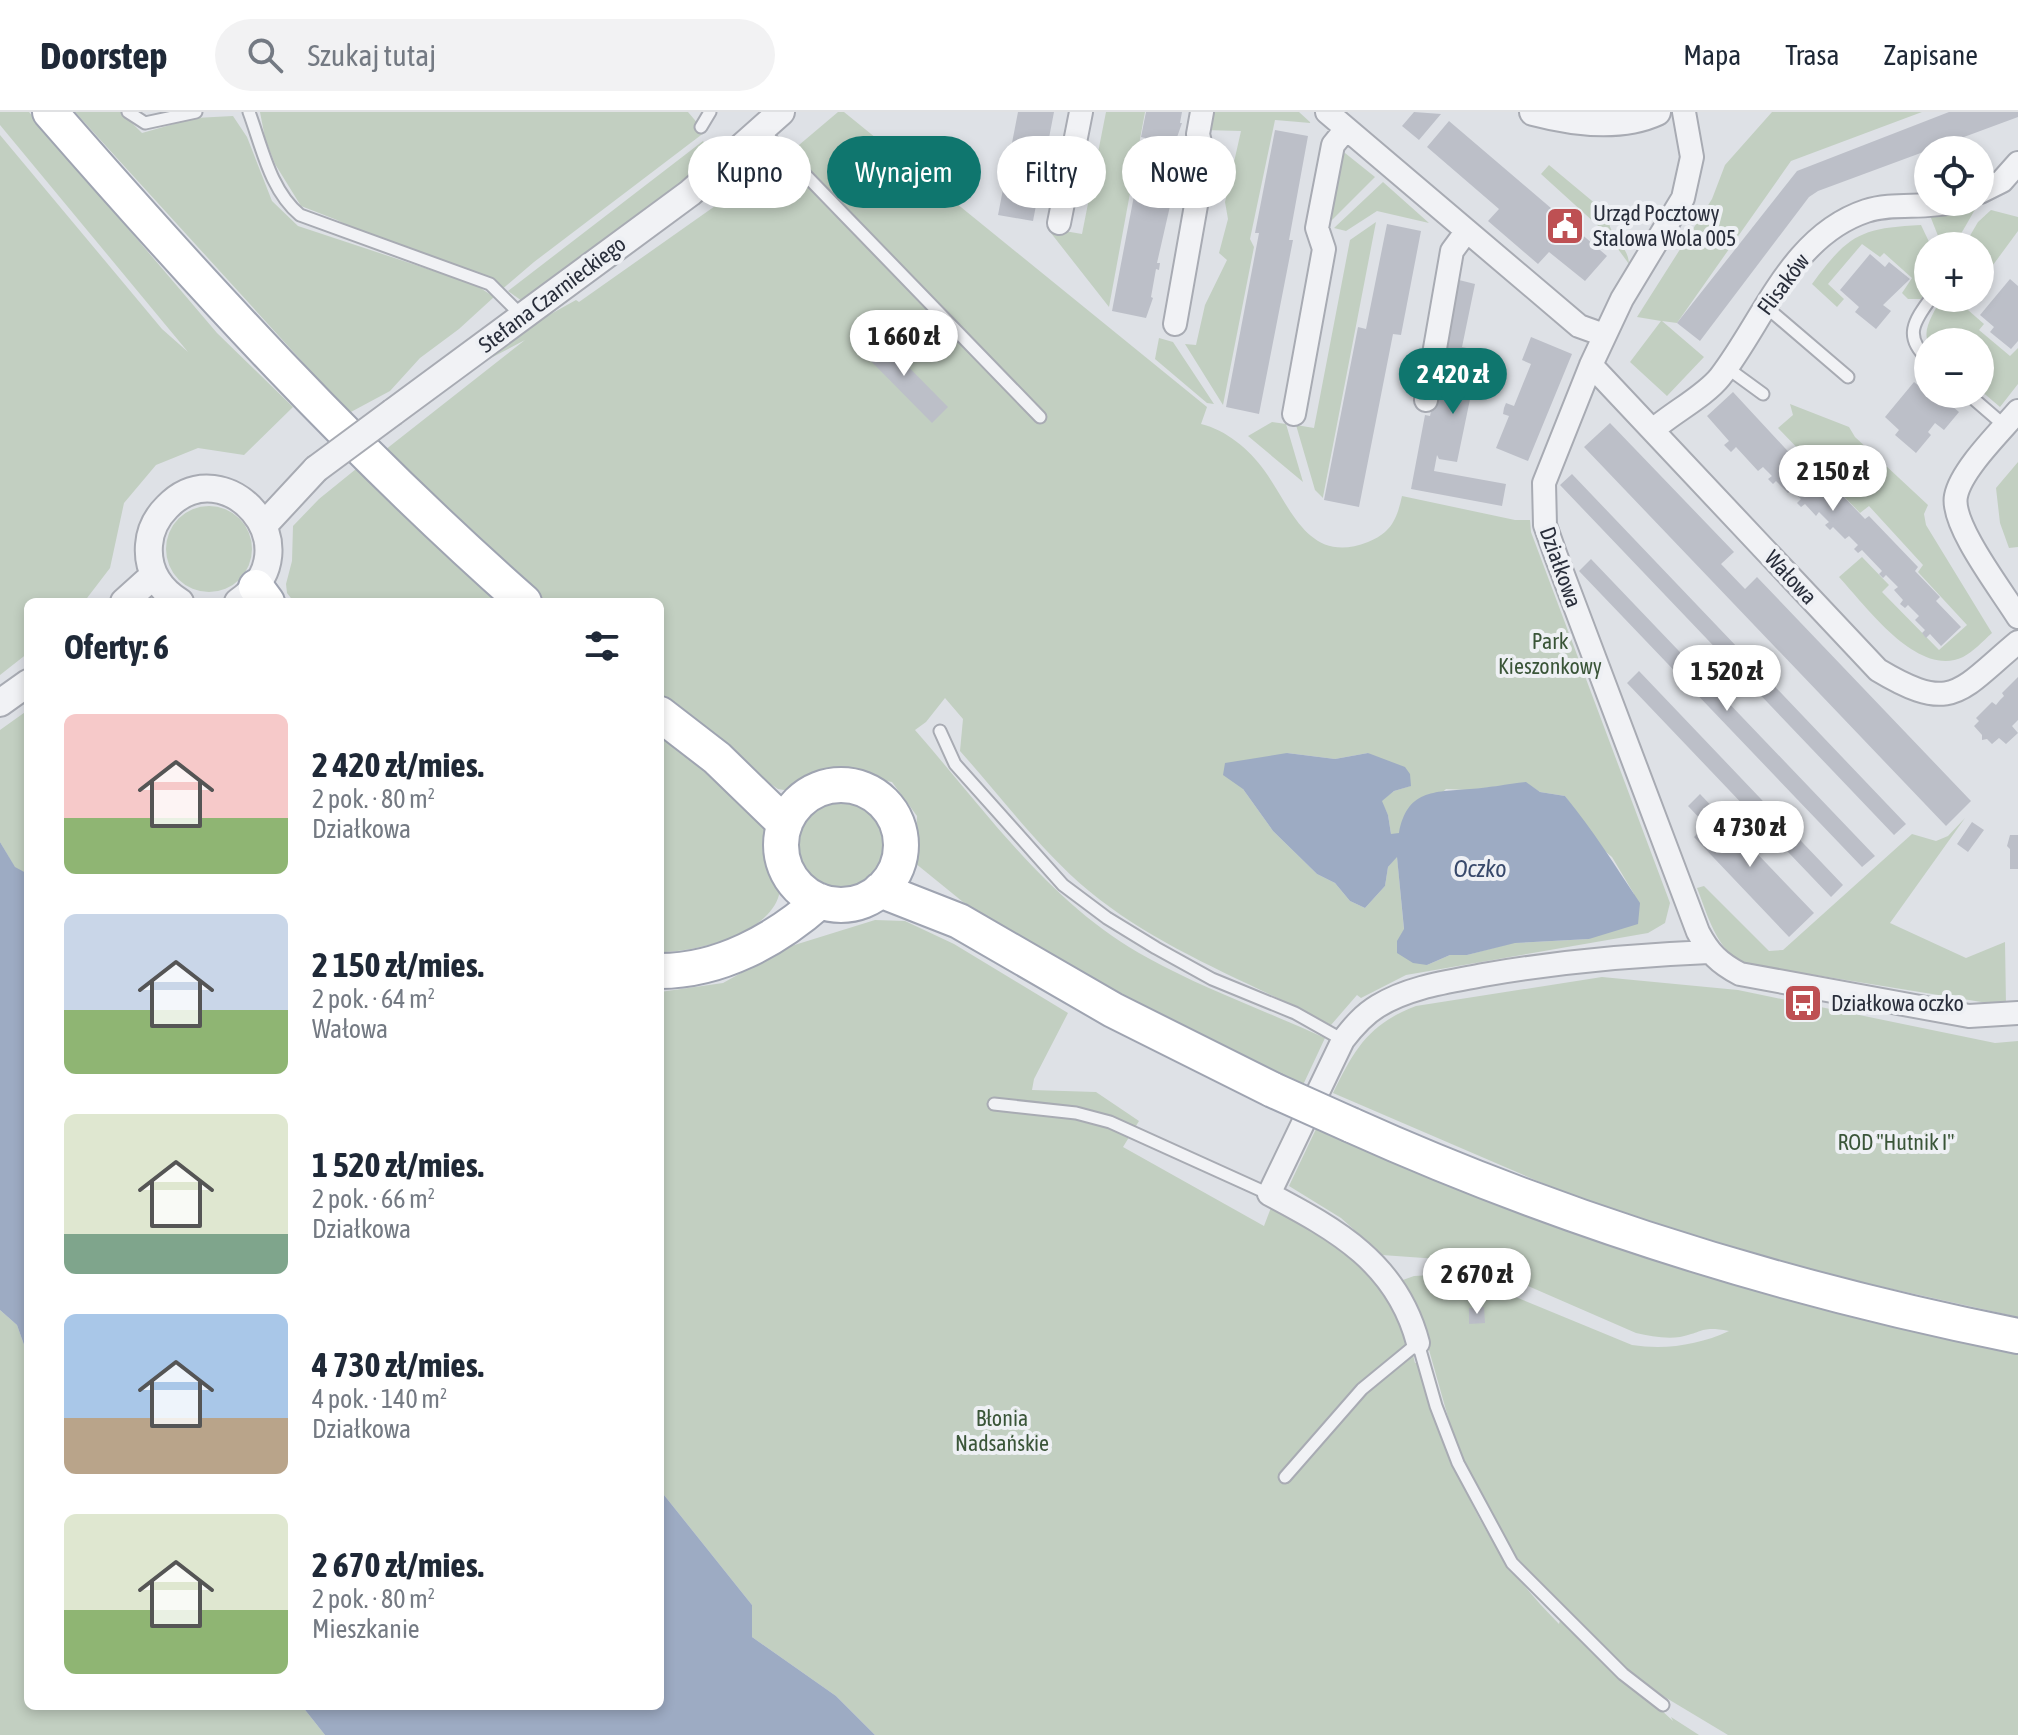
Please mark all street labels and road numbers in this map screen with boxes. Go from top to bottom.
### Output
street label: Stefana Czarnieckiego [473,230,631,358]
street label: Flisaków [1751,248,1815,320]
street label: Działkowa [1534,523,1588,611]
street label: Wałowa [1760,545,1822,609]

